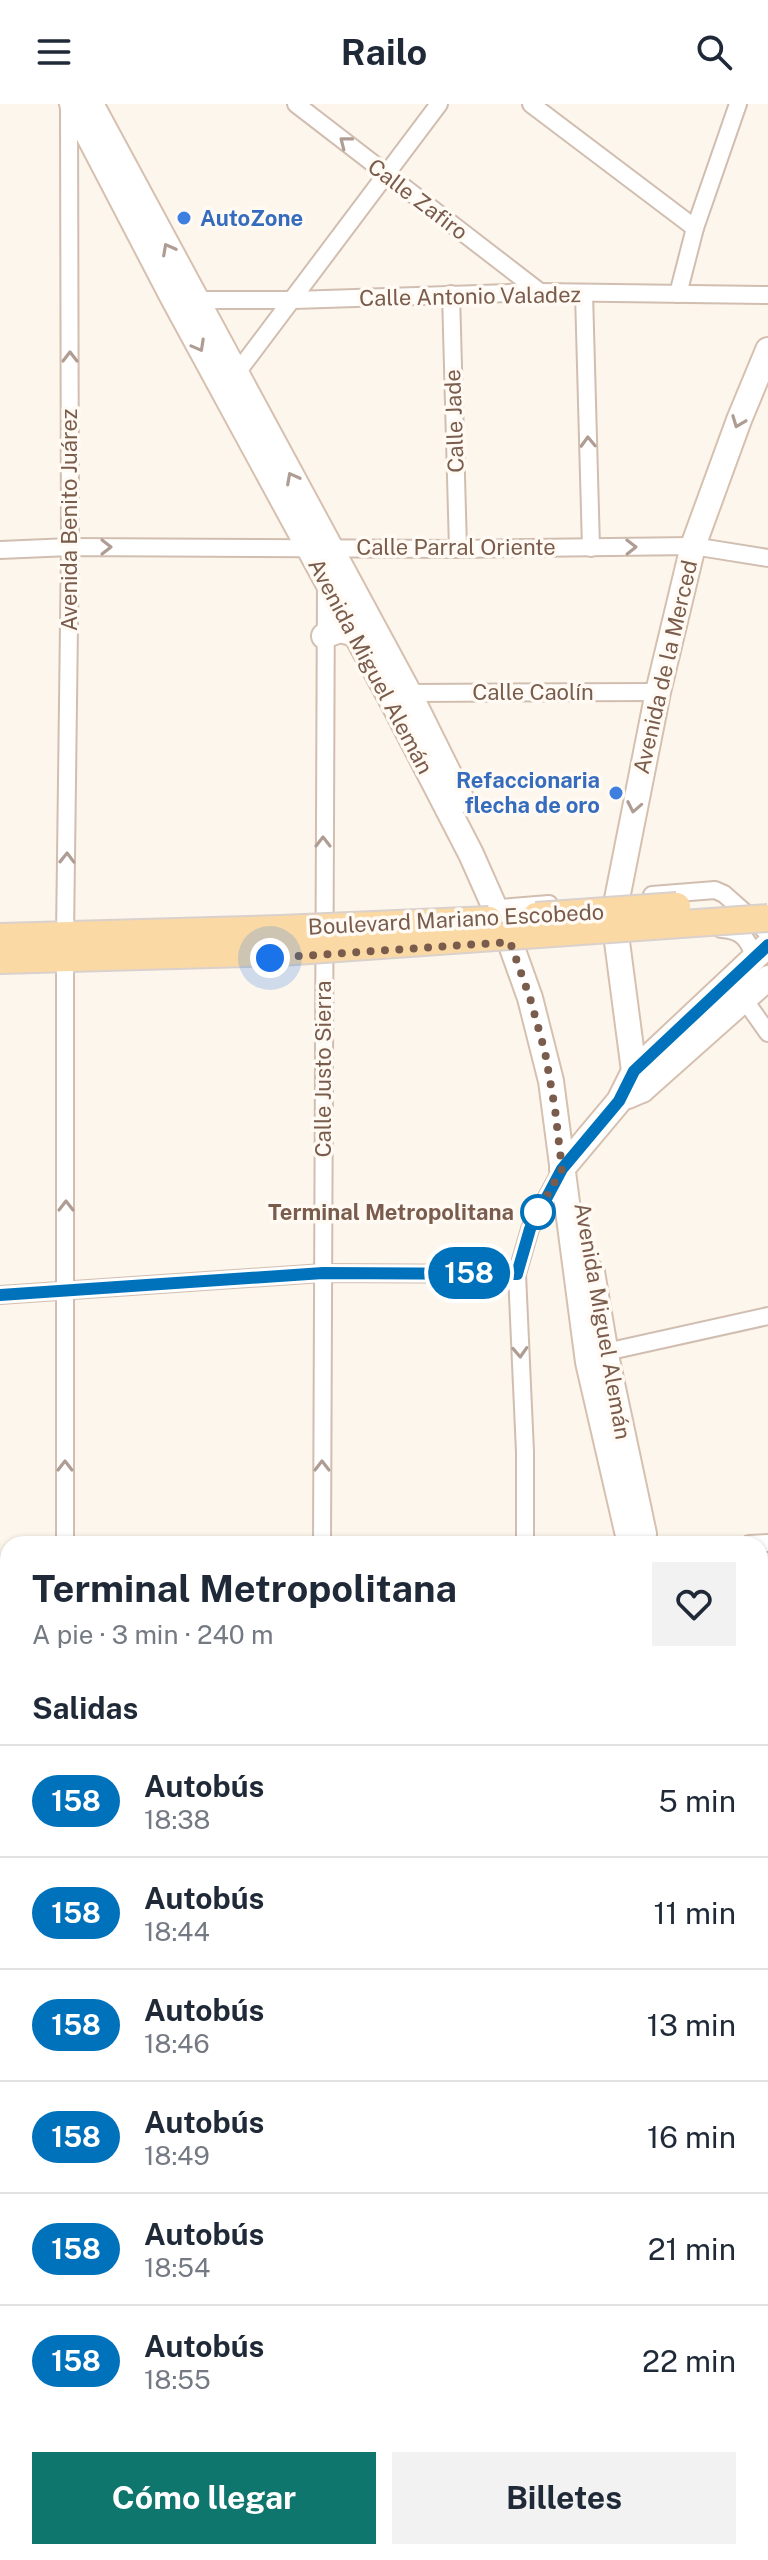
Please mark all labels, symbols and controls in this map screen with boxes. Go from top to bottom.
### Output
icon: menu [32,30,76,74]
icon: search [692,30,736,74]
text: Railo [341,31,427,73]
one-way arrow [339,138,354,152]
street label: Calle Zafiro [363,153,473,245]
place label: AutoZone [200,205,303,231]
marker: AutoZone [175,209,193,227]
one-way arrow [162,244,178,258]
street label: Calle Antonio Valadez [359,281,581,311]
one-way arrow [190,338,205,353]
one-way arrow [61,350,79,363]
street label: Calle Jade [439,369,469,473]
street label: Avenida Benito Juárez [56,409,82,631]
one-way arrow [731,414,748,428]
one-way arrow [579,435,597,448]
one-way arrow [286,472,301,486]
street label: Calle Parral Oriente [356,534,556,560]
one-way arrow [100,538,113,556]
one-way arrow [625,538,638,556]
street label: Avenida Miguel Alemán [303,554,439,778]
street label: Avenida de la Merced [628,558,702,776]
street label: Calle Caolín [472,679,594,705]
place label: Refaccionaria flecha de oro [456,767,600,818]
marker: Refaccionaria flecha de oro [607,784,625,802]
one-way arrow [626,800,643,813]
one-way arrow [314,835,332,848]
one-way arrow [58,851,76,864]
street label: Boulevard Mariano Escobedo [307,898,605,940]
your location [250,938,290,978]
street label: Calle Justo Sierra [310,981,336,1158]
marker: Terminal Metropolitana [521,1195,555,1229]
one-way arrow [57,1199,75,1212]
place label: Terminal Metropolitana [268,1199,514,1225]
street label: Avenida Miguel Alemán [569,1201,637,1441]
line badge: 158 [423,1247,515,1299]
text: 158 [444,1256,494,1289]
one-way arrow [512,1346,529,1359]
one-way arrow [56,1459,74,1472]
one-way arrow [313,1459,331,1472]
button: heart [652,1562,736,1646]
text: Terminal Metropolitana [32,1566,457,1611]
text: A pie · 3 min · 240 m [32,1619,273,1650]
text: Salidas [32,1690,138,1726]
text: Autobús [144,1768,264,1804]
text: 5 min [659,1783,736,1819]
text: 158 [51,1784,101,1817]
text: 18:38 [144,1804,210,1835]
text: Autobús [144,1880,264,1916]
text: 11 min [653,1895,736,1931]
text: 158 [51,1896,101,1929]
text: 18:44 [144,1916,210,1947]
text: Autobús [144,1992,264,2028]
text: 13 min [647,2007,736,2043]
text: 158 [51,2008,101,2041]
text: 18:46 [144,2028,210,2059]
text: Autobús [144,2104,264,2140]
text: 16 min [647,2119,736,2155]
text: 158 [51,2120,101,2153]
text: 18:49 [144,2140,210,2171]
text: Autobús [144,2216,264,2252]
text: 21 min [648,2231,736,2267]
text: 158 [51,2232,101,2265]
text: 18:54 [144,2252,210,2283]
text: Autobús [144,2328,264,2364]
text: 22 min [642,2343,736,2379]
text: 158 [51,2344,101,2377]
text: 18:55 [144,2364,211,2395]
button: Cómo llegar [32,2452,376,2544]
button: Billetes [392,2452,736,2544]

